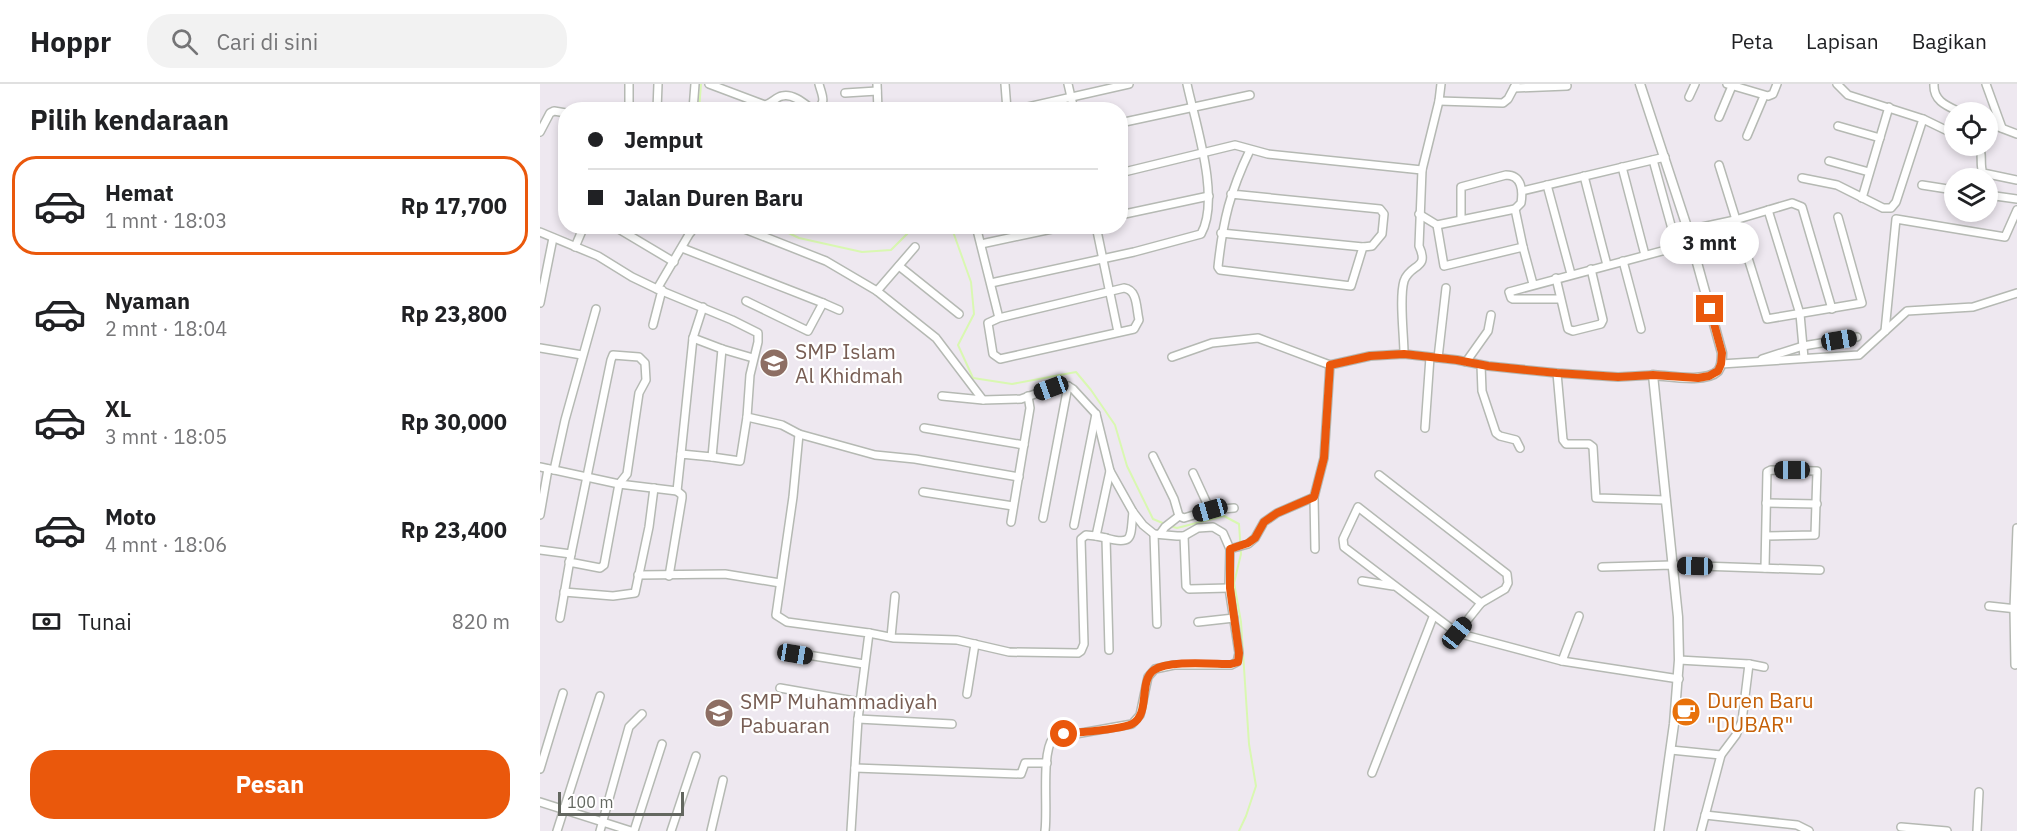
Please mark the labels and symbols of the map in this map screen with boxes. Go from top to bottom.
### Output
callout: 3 mnt [1660,222,1760,264]
route end [1696,295,1723,322]
car [1820,328,1858,352]
place label: SMP Islam Al Khidmah [795,337,903,389]
school or university icon: SMP Islam Al Khidmah [758,347,790,379]
car [1031,373,1071,403]
car [1774,461,1810,479]
car [1190,496,1230,524]
car [1677,557,1713,575]
car [1439,613,1475,653]
car [776,642,814,666]
place label: Duren Baru "DUBAR" [1707,686,1814,738]
place label: SMP Muhammadiyah Pabuaran [740,687,938,739]
cafe icon: Duren Baru "DUBAR" [1670,696,1702,728]
school or university icon: SMP Muhammadiyah Pabuaran [703,697,735,729]
route start [1050,720,1077,747]
scale bar [558,789,684,816]

